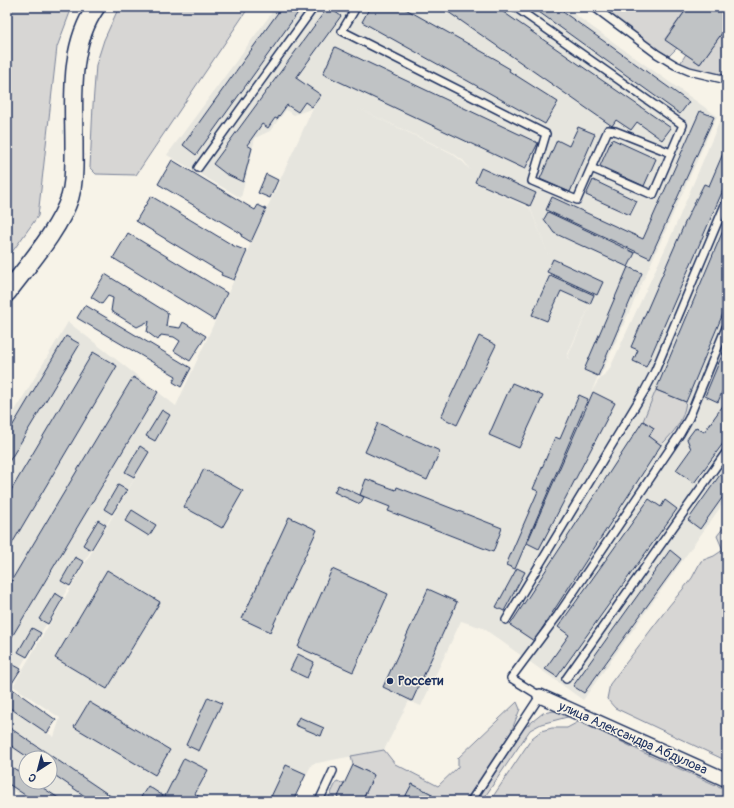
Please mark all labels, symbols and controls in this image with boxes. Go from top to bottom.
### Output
place label: Россети [398,673,444,689]
marker: Россети [385,676,395,686]
street label: улица Александра Абдулова [555,698,710,778]
north arrow [18,750,58,790]
text: С [26,770,39,785]

